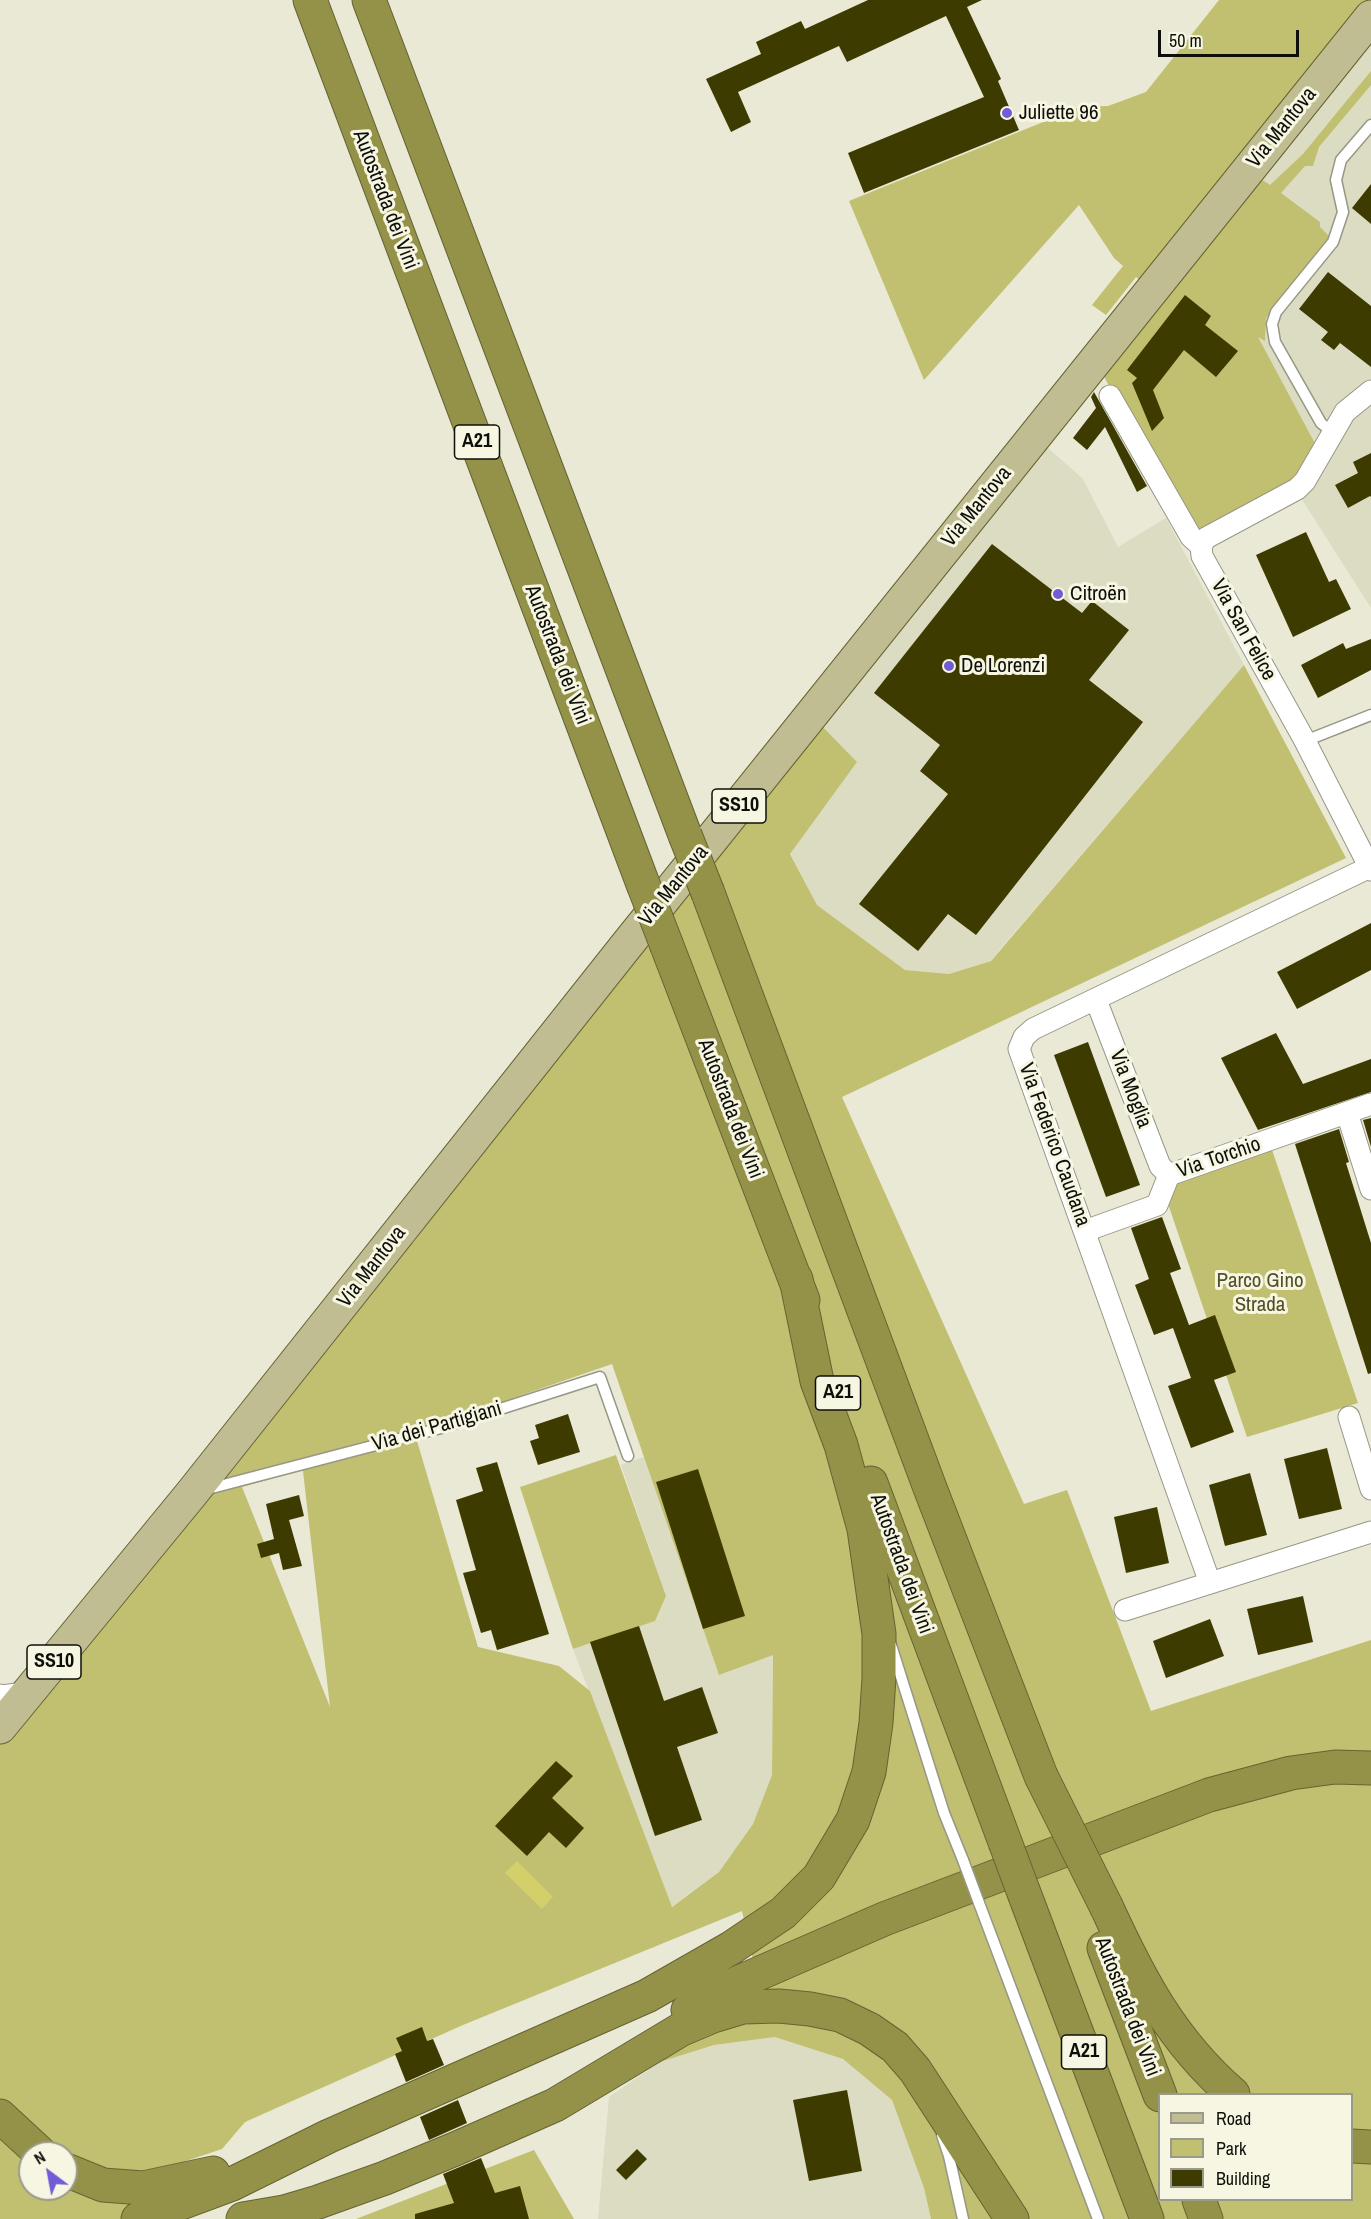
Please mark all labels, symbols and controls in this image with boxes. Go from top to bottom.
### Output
scale bar [1161,18,1302,56]
text: 50 m [1169,28,1202,53]
street label: Via Mantova [1242,83,1322,173]
place label: Juliette 96 [1019,100,1098,126]
marker: Juliette 96 [1000,106,1014,120]
street label: Autostrada dei Vini [347,127,423,273]
road number: A21 [454,425,500,459]
street label: Via Mantova [937,462,1017,552]
street label: Via San Felice [1205,575,1281,685]
place label: Citroën [1070,581,1126,607]
street label: Autostrada dei Vini [519,582,595,728]
marker: Citroën [1051,587,1065,601]
place label: De Lorenzi [961,653,1045,679]
marker: De Lorenzi [942,659,956,673]
road number: SS10 [712,789,766,823]
street label: Via Mantova [634,841,714,931]
street label: Autostrada dei Vini [692,1036,768,1182]
street label: Via Moglia [1104,1046,1156,1132]
street label: Via Federico Caudana [1013,1060,1095,1230]
street label: Via Torchio [1174,1132,1264,1184]
street label: Via Mantova [332,1221,412,1313]
park label: Parco Gino Strada [1216,1268,1304,1318]
road number: A21 [816,1376,860,1410]
street label: Via dei Partigiani [369,1396,505,1458]
street label: Autostrada dei Vini [864,1491,938,1637]
road number: SS10 [27,1645,81,1679]
street label: Autostrada dei Vini [1089,1934,1165,2080]
road number: A21 [1062,2035,1106,2069]
legend [1158,2093,1353,2201]
text: Road [1216,2106,1251,2131]
text: Park [1216,2136,1246,2161]
north arrow [18,2141,78,2201]
text: N [30,2146,49,2169]
text: Building [1216,2166,1270,2191]

